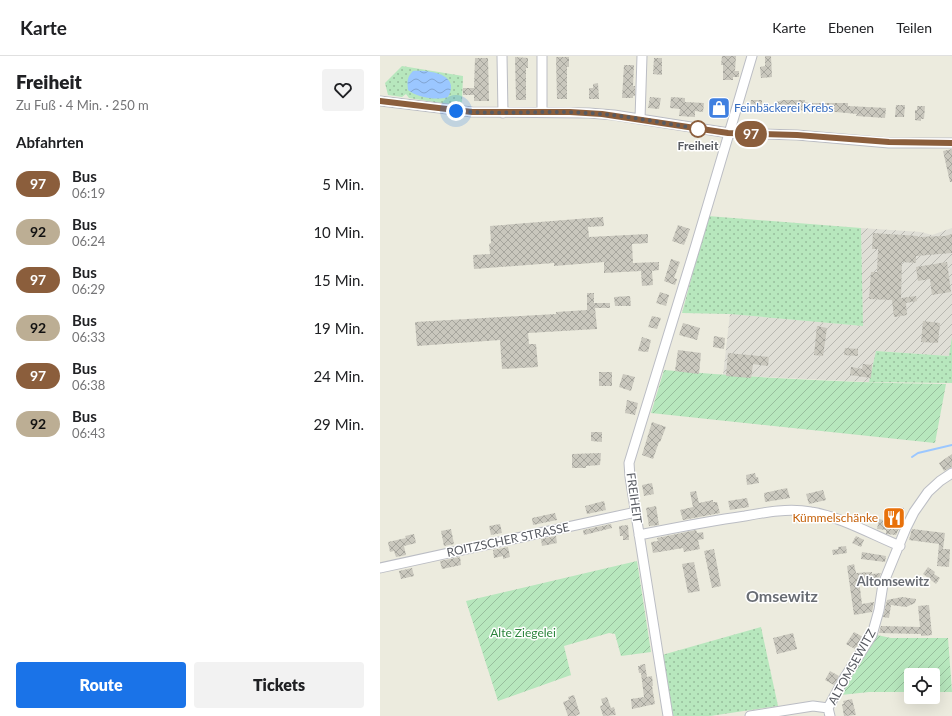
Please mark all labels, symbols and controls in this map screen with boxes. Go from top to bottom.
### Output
text: Karte [20,16,67,39]
text: Karte [772,19,806,36]
text: Ebenen [828,19,874,36]
text: Teilen [896,19,932,36]
button: heart [322,69,364,111]
text: Freiheit [16,70,82,93]
shop icon: Feinbäckerei Krebs [706,95,732,121]
text: Zu Fuß · 4 Min. · 250 m [16,97,149,113]
place label: Feinbäckerei Krebs [734,100,833,115]
your location [446,101,466,121]
marker: Freiheit [689,120,707,138]
line badge: 97 [733,121,769,147]
text: 97 [743,125,759,142]
text: Abfahrten [16,133,84,151]
place label: Freiheit [678,138,719,153]
text: Bus [72,167,97,185]
text: 97 [30,175,46,192]
text: 5 Min. [322,175,364,193]
text: 06:19 [72,185,105,201]
text: Bus [72,215,97,233]
text: 92 [30,223,46,240]
text: 10 Min. [313,223,364,241]
text: 06:24 [72,233,105,249]
text: Bus [72,263,97,281]
text: 97 [30,271,46,288]
text: 15 Min. [313,271,364,289]
text: 06:29 [72,281,105,297]
text: Bus [72,311,97,329]
text: 92 [30,319,46,336]
text: 19 Min. [313,319,364,337]
text: 06:33 [72,329,105,345]
text: Bus [72,359,97,377]
text: 97 [30,367,46,384]
text: 24 Min. [313,367,364,385]
text: 06:38 [72,377,105,393]
text: Bus [72,407,97,425]
text: 92 [30,415,46,432]
text: 29 Min. [313,415,364,433]
text: 06:43 [72,425,105,441]
street label: FREIHEIT [624,472,645,524]
restaurant icon: Kümmelschänke [881,505,907,531]
place label: Kümmelschänke [792,510,878,525]
street label: ROITZSCHER STRASSE [445,519,571,560]
district label: Altomsewitz [856,573,929,589]
district label: Omsewitz [746,586,818,605]
park label: Alte Ziegelei [490,625,556,640]
street label: ALTOMSEWITZ [825,626,879,707]
button: Route [16,662,186,708]
button: Tickets [194,662,364,708]
map controls [904,668,940,704]
button: locate [904,668,940,704]

